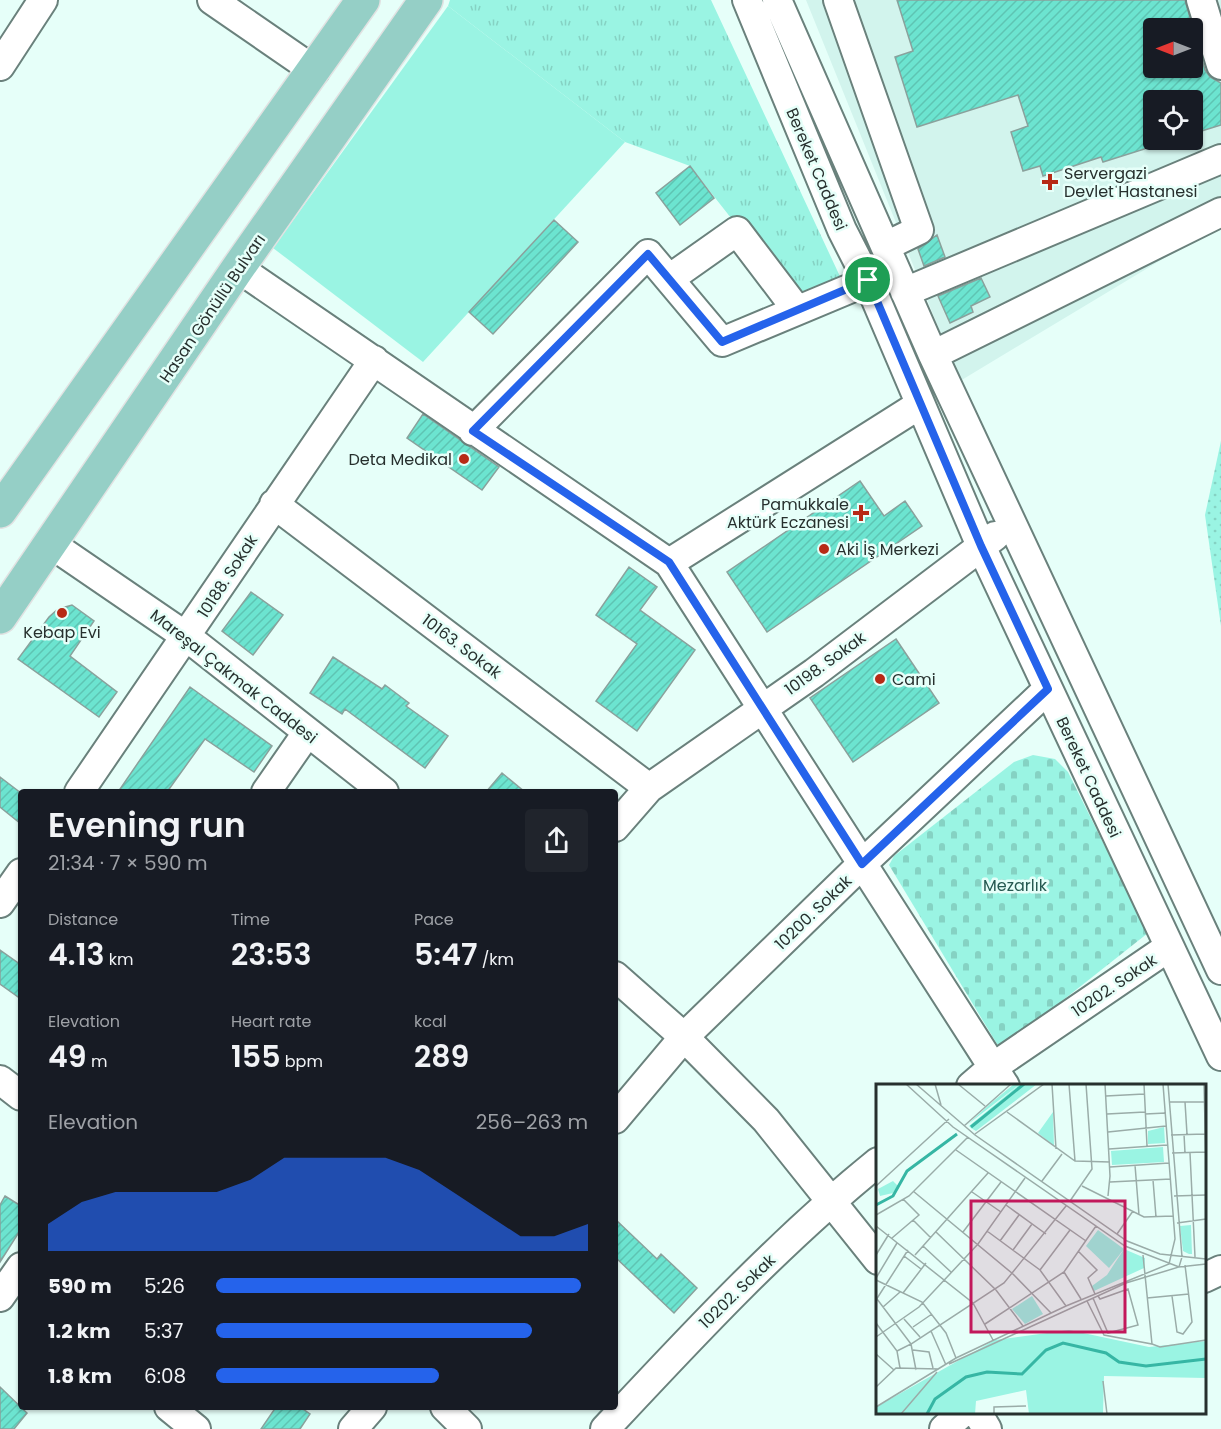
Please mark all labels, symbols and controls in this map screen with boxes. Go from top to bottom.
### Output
north arrow [1143,18,1203,78]
map controls [1143,18,1203,150]
button: locate [1143,90,1203,150]
street label: Bereket Caddesi [780,104,853,234]
place label: Servergazi Devlet Hastanesi [1064,162,1198,203]
marker: Servergazi Devlet Hastanesi [1041,173,1059,191]
street label: Hasan Gönüllü Bulvarı [154,229,271,387]
pin [842,254,893,305]
icon: arrive [851,263,884,296]
place label: Deta Medikal [348,448,452,471]
marker: Deta Medikal [457,452,471,466]
place label: Pamukkale Aktürk Eczanesi [727,493,849,534]
marker: Pamukkale Aktürk Eczanesi [854,506,868,520]
street label: 10188. Sokak [192,530,263,622]
place label: Aki İş Merkezi [836,538,939,561]
marker: Aki İş Merkezi [817,542,831,556]
street label: Mareşal Çakmak Caddesi [145,604,322,749]
marker: Kebap Evi [55,606,69,620]
street label: 10163. Sokak [417,609,507,684]
place label: Kebap Evi [23,621,101,644]
street label: 10198. Sokak [780,626,871,701]
place label: Cami [892,668,936,691]
marker: Cami [873,672,887,686]
street label: Bereket Caddesi [1050,713,1127,841]
text: Evening run [48,802,246,849]
button: share [525,809,588,872]
text: 21:34 · 7 × 590 m [48,849,208,877]
street label: 10200. Sokak [770,869,857,955]
park label: Mezarlık [983,874,1048,897]
text: Distance [48,908,118,931]
text: Time [231,908,270,931]
text: Pace [414,908,454,931]
text: 4.13 [48,933,104,976]
text: 23:53 [231,933,311,976]
text: 5:47 [414,933,477,976]
text: km [104,948,133,971]
text: /km [477,948,514,971]
street label: 10202. Sokak [1067,948,1162,1022]
text: Elevation [48,1010,120,1033]
text: Heart rate [231,1010,311,1033]
text: kcal [414,1010,447,1033]
text: 49 [48,1035,87,1078]
text: 155 [231,1035,281,1078]
text: 289 [414,1035,469,1078]
text: m [87,1050,107,1073]
text: bpm [281,1050,323,1073]
inset map [876,1084,1206,1414]
text: Elevation [48,1108,138,1136]
text: 256–263 m [476,1108,588,1136]
street label: 10202. Sokak [694,1248,781,1334]
text: 590 m [48,1272,112,1300]
text: 5:26 [144,1272,185,1300]
text: 1.2 km [48,1317,110,1345]
text: 5:37 [144,1317,184,1345]
text: 1.8 km [48,1362,112,1390]
text: 6:08 [144,1362,186,1390]

